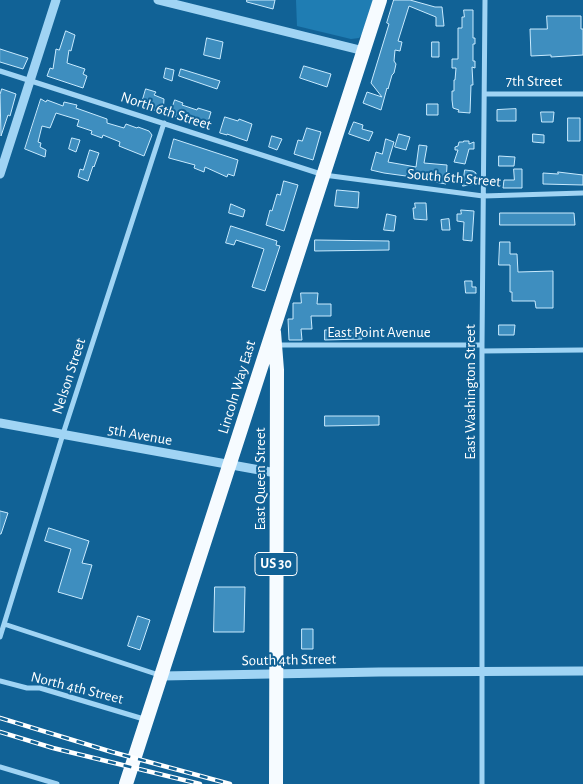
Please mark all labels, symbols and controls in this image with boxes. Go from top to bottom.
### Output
street label: 7th Street [506,72,562,90]
street label: North 6th Street [118,88,214,134]
street label: South 6th Street [406,165,502,191]
street label: East Point Avenue [327,323,431,341]
street label: East Washington Street [461,324,479,460]
street label: Nelson Street [48,336,90,416]
street label: Lincoln Way East [214,338,260,436]
street label: 5th Avenue [106,420,174,450]
street label: East Queen Street [251,427,269,531]
road number: US 30 [255,552,297,576]
street label: South 4th Street [242,650,336,670]
street label: North 4th Street [29,668,125,708]

